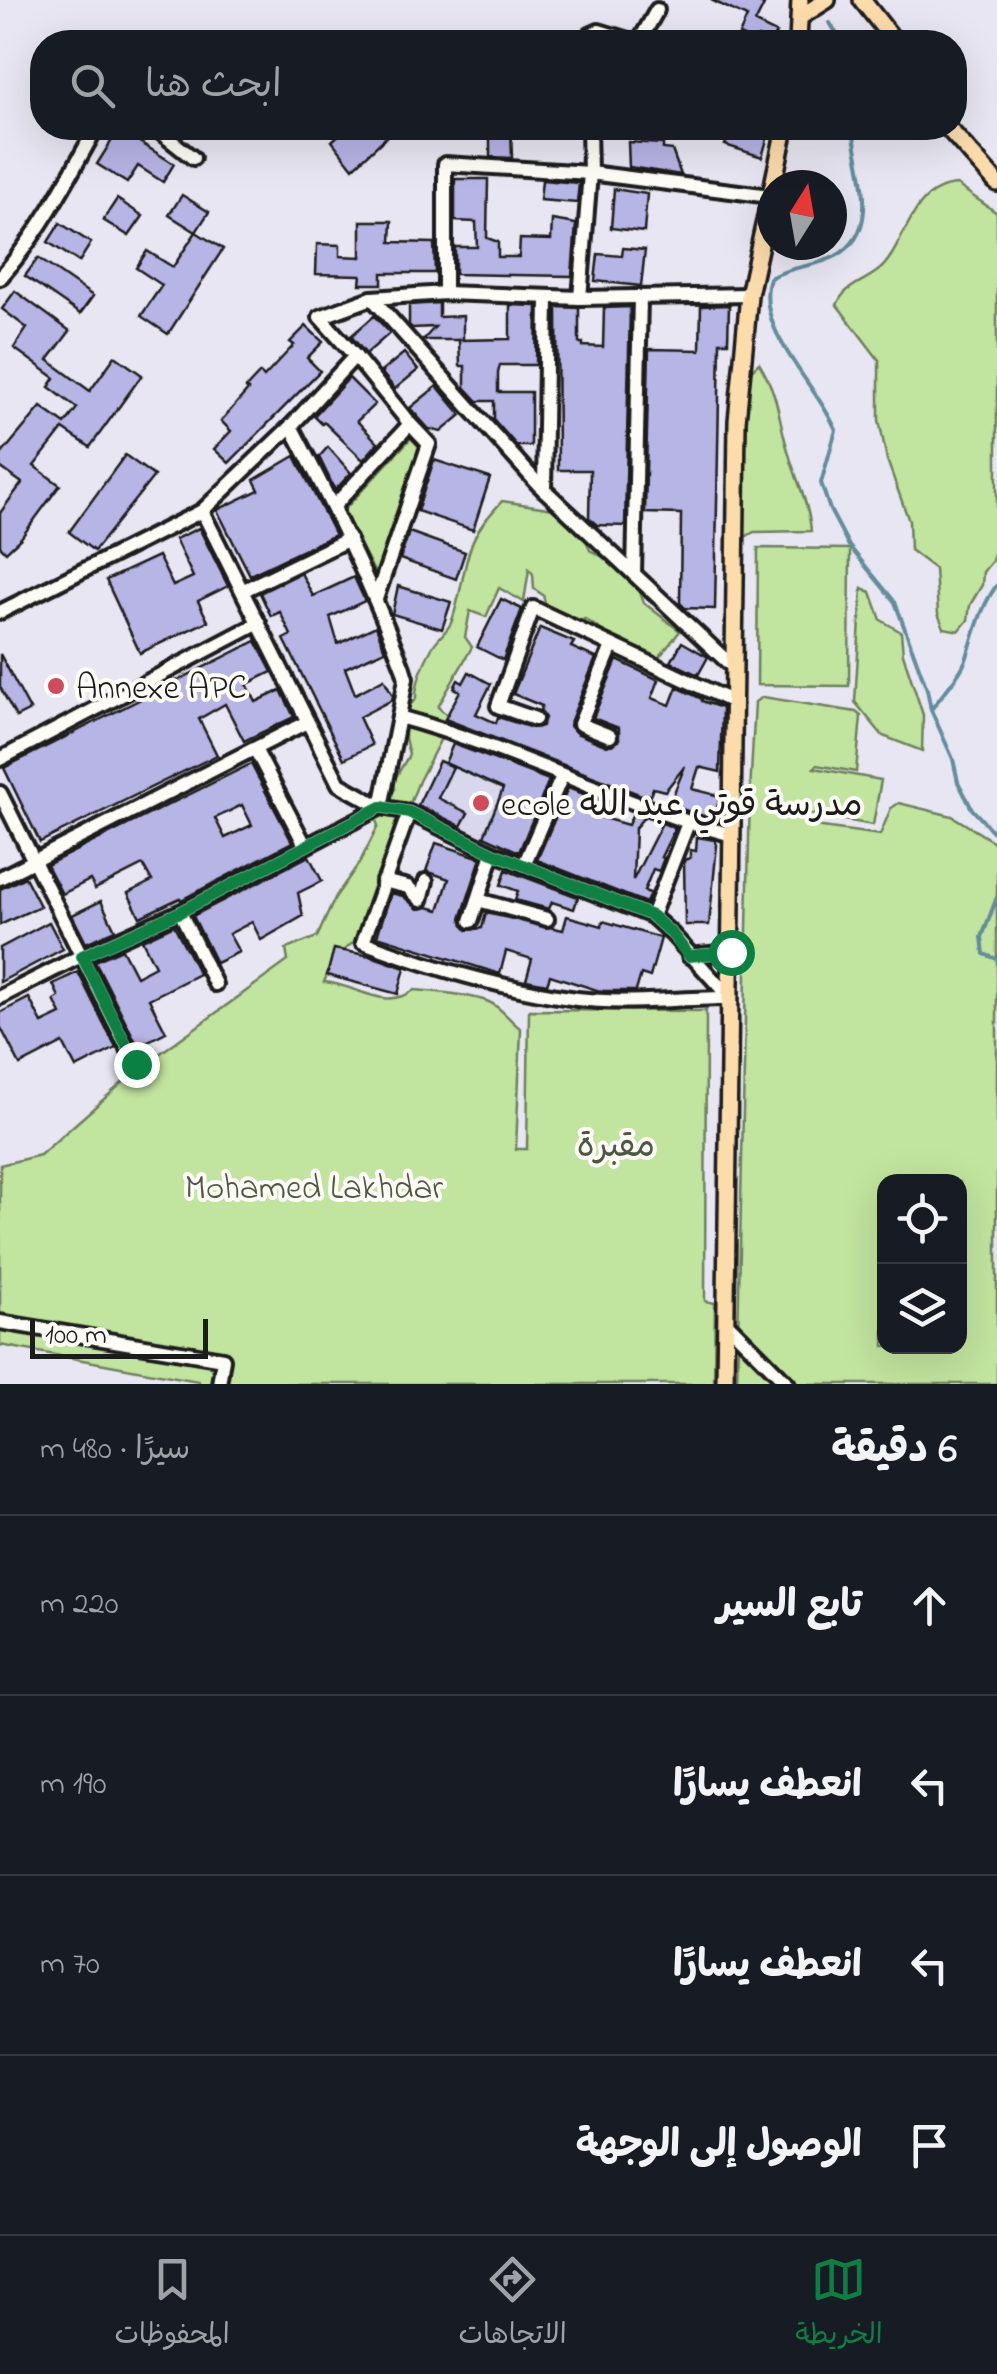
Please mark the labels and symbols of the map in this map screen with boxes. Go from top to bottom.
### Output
north arrow [757,170,847,260]
place label: Annexe APC [76,664,247,715]
marker: Annexe APC [45,675,67,697]
place label: ecole مدرسة قوتي عبد الله [501,781,863,834]
marker: ecole مدرسة قوتي عبد الله [470,792,492,814]
route start [709,930,755,976]
route end [114,1042,160,1088]
park label: مقبرة [577,1122,655,1173]
park label: Mohamed Lakhdar [185,1164,443,1215]
scale bar [30,1314,208,1358]

